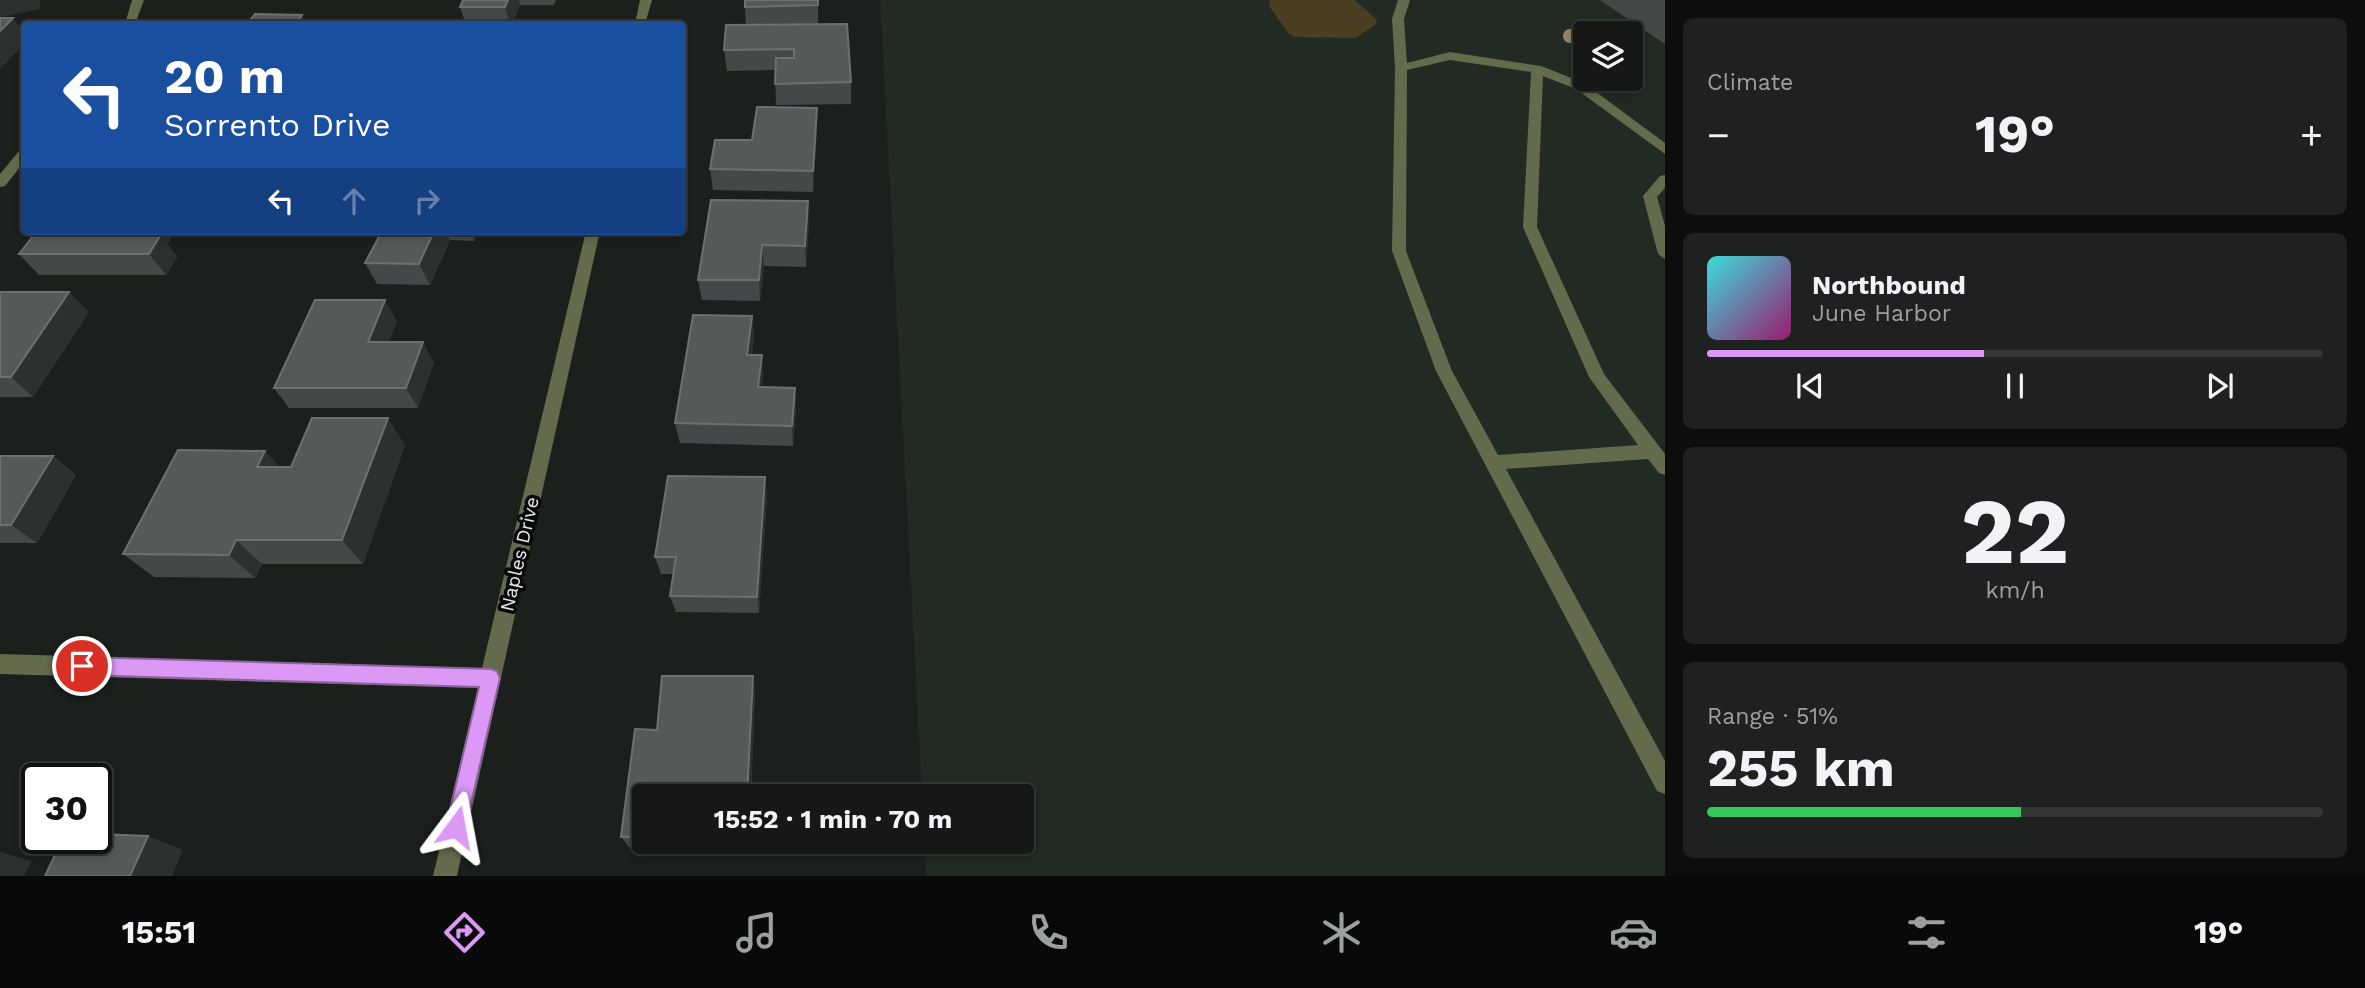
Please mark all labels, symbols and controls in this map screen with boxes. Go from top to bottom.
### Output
map controls [1573,21,1643,91]
button: layers [1573,21,1643,91]
text: 20 m [164,47,285,105]
icon: left [49,49,140,140]
text: Climate [1707,69,1793,96]
text: 19° [1975,104,2055,165]
text: Sorrento Drive [164,106,390,144]
text: − [1707,113,1730,157]
text: + [2300,113,2323,157]
icon: left [262,182,300,220]
icon: ahead [335,182,373,220]
icon: right [408,182,446,220]
text: Northbound [1812,270,1966,300]
text: June Harbor [1812,300,1951,327]
icon: previous [1791,367,1829,405]
icon: pause [1996,367,2034,405]
icon: next [2201,367,2239,405]
text: 22 [1961,478,2069,585]
street label: Naples Drive [495,495,544,614]
text: km/h [1985,577,2045,604]
pin [52,636,112,696]
icon: arrive [63,647,101,685]
text: Range · 51% [1707,703,1838,730]
text: 255 km [1707,738,1895,799]
speed limit sign: 30 [21,763,112,854]
position arrow [419,790,493,864]
text: 15:52 · 1 min · 70 m [714,804,952,834]
icon: directions [440,908,489,957]
icon: music [732,908,781,957]
icon: phone [1024,908,1073,957]
icon: climate [1317,908,1366,957]
icon: car [1609,908,1658,957]
icon: filters [1902,908,1951,957]
text: 15:51 [122,913,196,951]
text: 19° [2194,913,2243,951]

